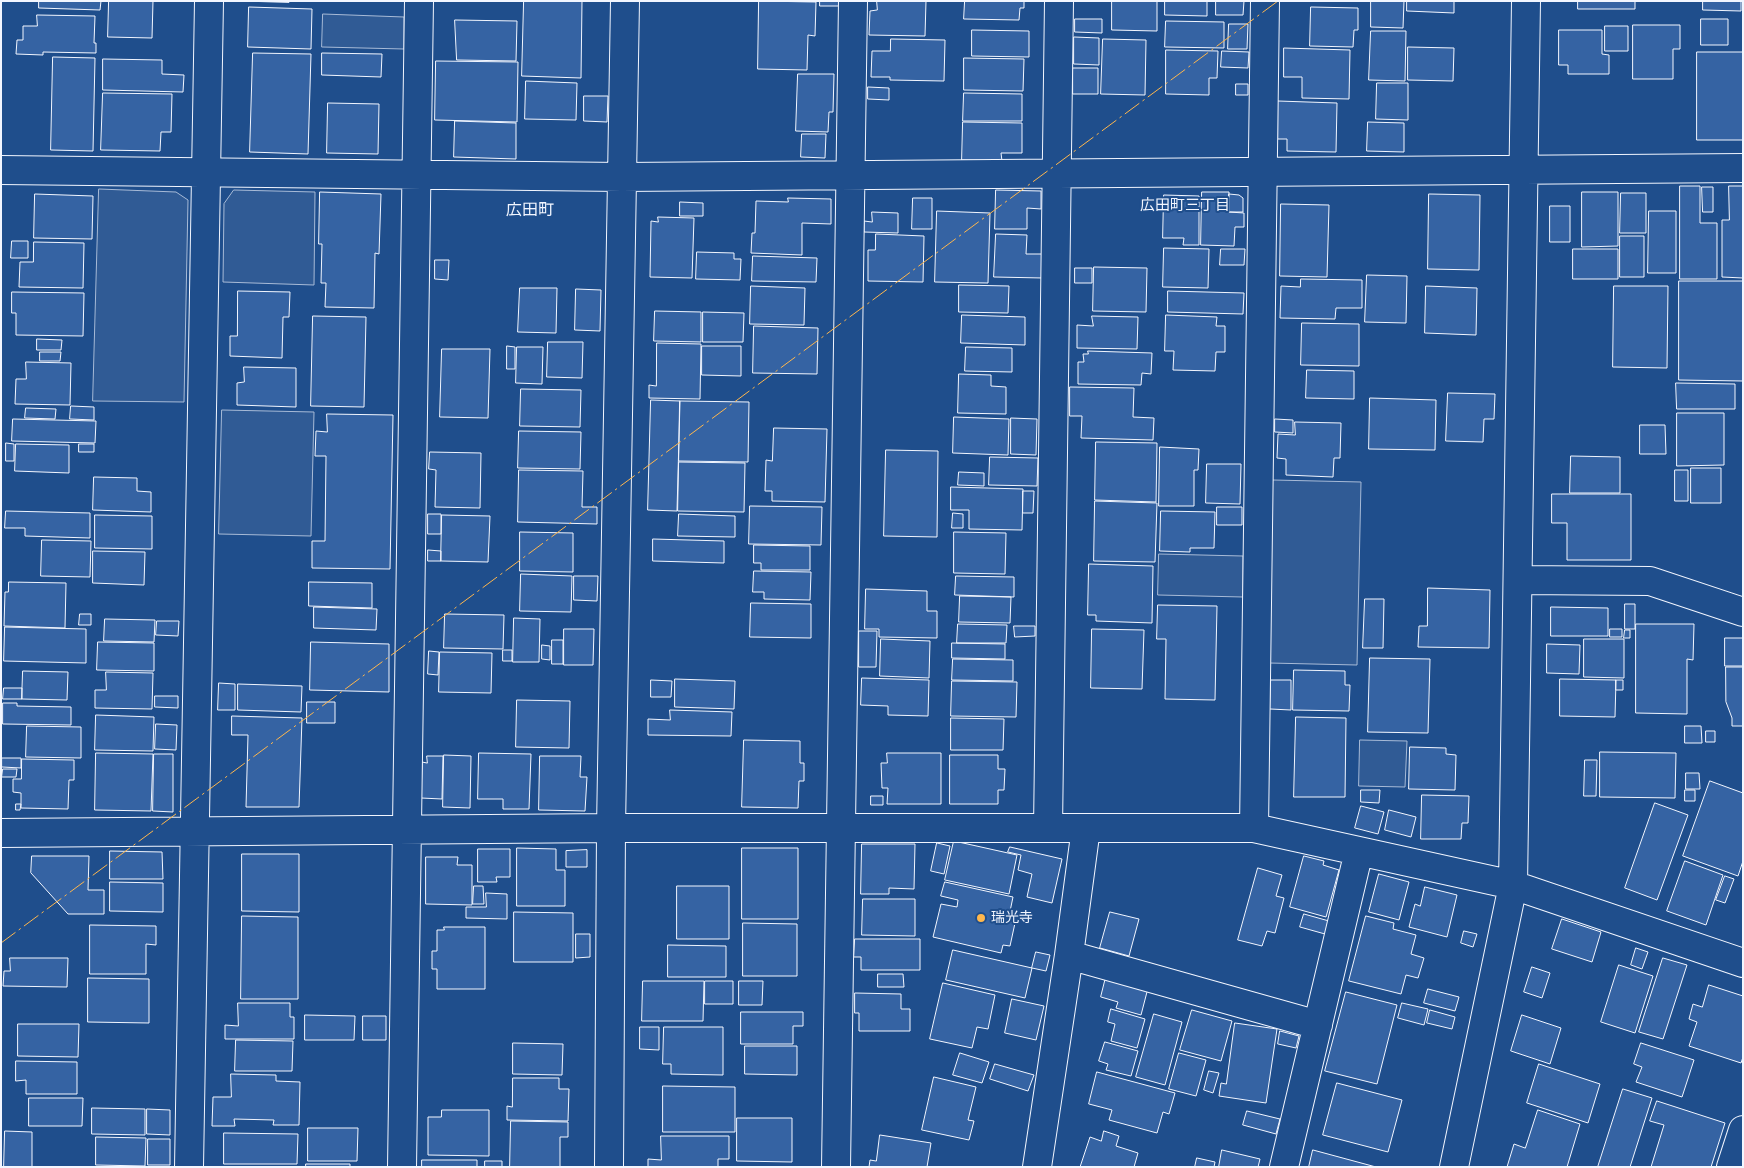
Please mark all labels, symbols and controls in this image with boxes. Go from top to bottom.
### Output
district label: 広田町三丁目 [1140,197,1230,215]
district label: 広田町 [506,201,554,221]
place label: 瑞光寺 [991,910,1033,926]
marker: 瑞光寺 [975,912,987,924]

